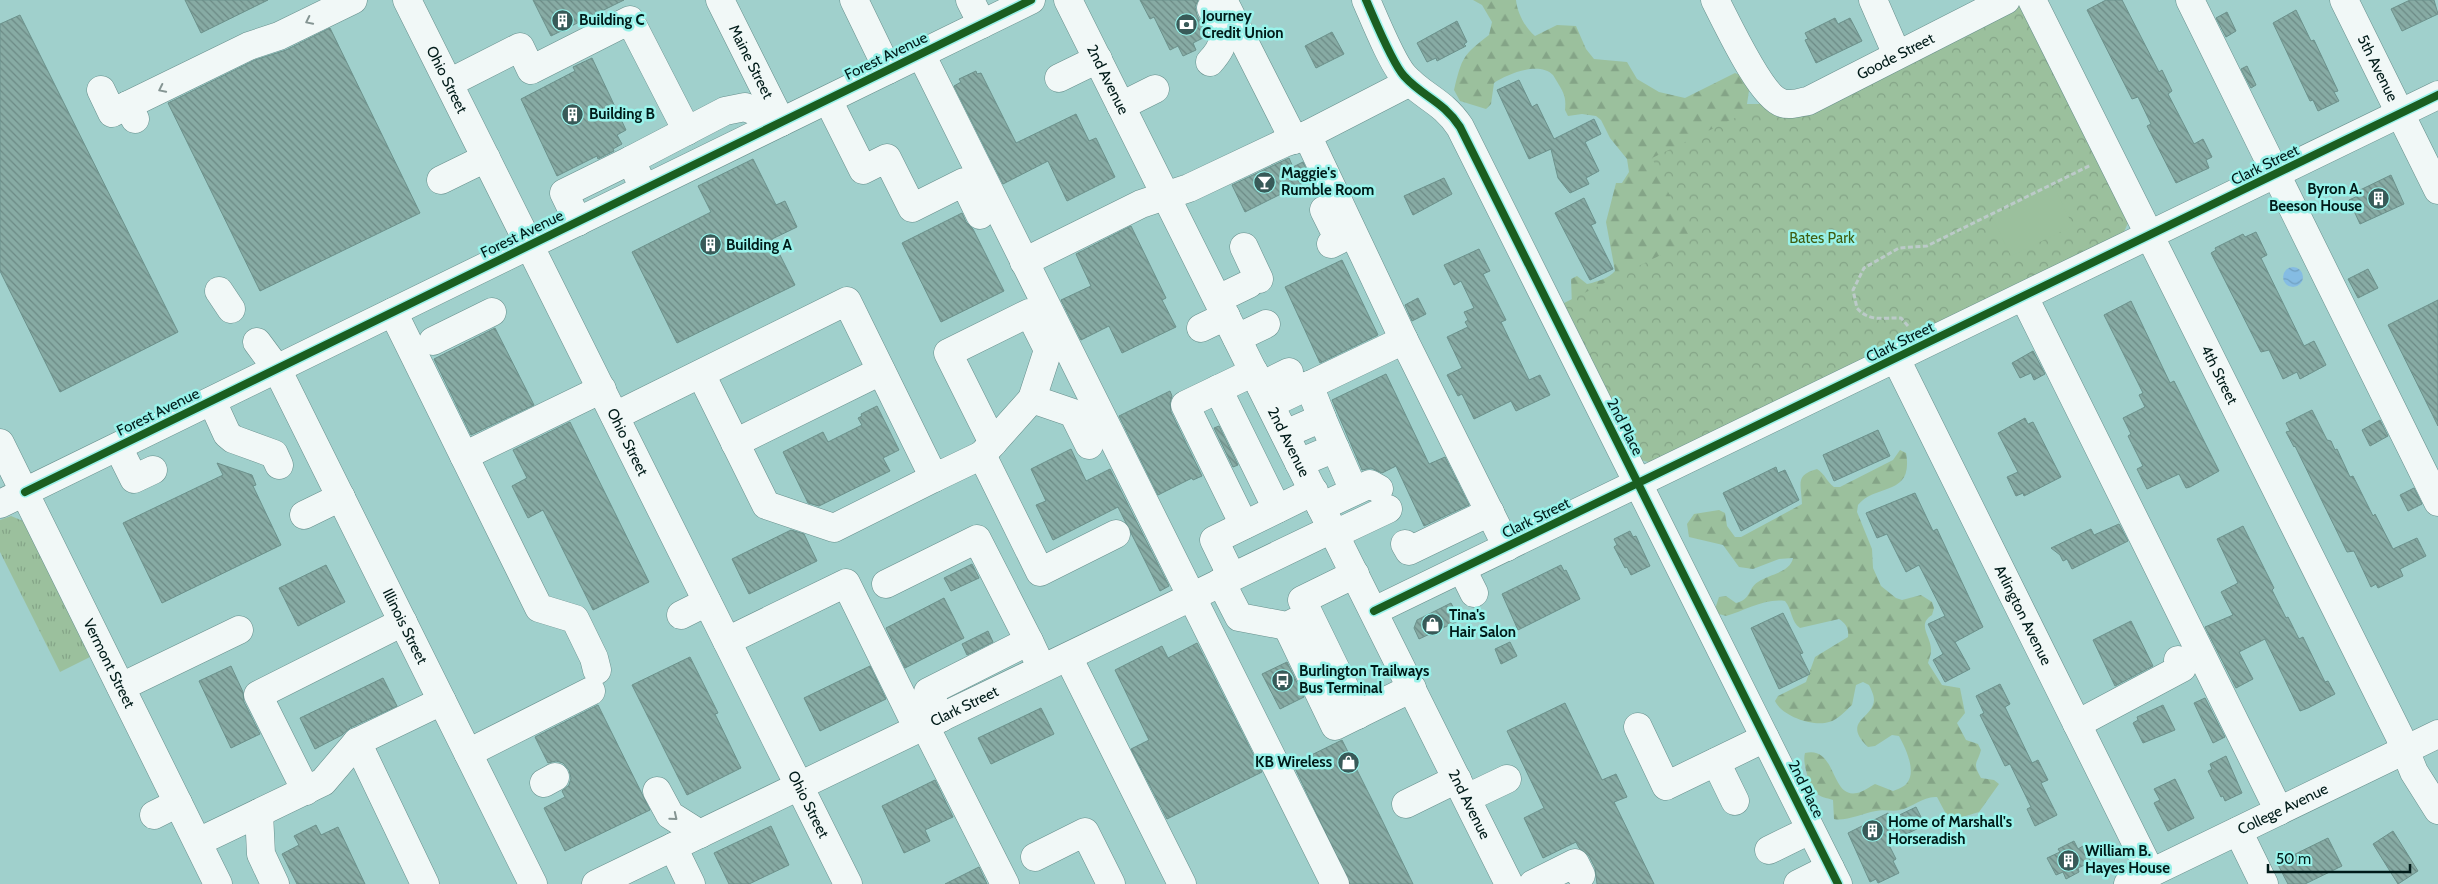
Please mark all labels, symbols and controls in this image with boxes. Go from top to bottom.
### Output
place label: Journey Credit Union [1201,7,1284,42]
building icon: Building C [551,8,575,32]
place label: Building C [579,11,645,29]
bank icon: Journey Credit Union [1174,13,1198,37]
one-way arrow [305,15,314,26]
street label: Maine Street [725,22,777,102]
street label: Forest Avenue [842,28,931,84]
street label: Goode Street [1854,29,1937,84]
street label: 5th Avenue [2354,32,2402,105]
street label: 2nd Avenue [1083,42,1133,118]
street label: Ohio Street [422,43,471,116]
one-way arrow [158,83,167,93]
building icon: Building B [561,102,585,126]
place label: Building B [589,105,655,123]
street label: Clark Street [2228,141,2302,189]
place label: Maggie's Rumble Room [1281,164,1374,199]
bar icon: Maggie's Rumble Room [1253,170,1277,194]
place label: Byron A. Beeson House [2269,180,2362,215]
building icon: Byron A. Beeson House [2366,186,2390,210]
street label: Forest Avenue [478,206,567,262]
park label: Bates Park [1789,229,1855,247]
building icon: Building A [698,233,722,257]
place label: Building A [726,236,792,254]
street label: Clark Street [1863,318,1937,366]
street label: 4th Street [2197,342,2241,407]
street label: Forest Avenue [114,384,203,440]
street label: 2nd Place [1603,395,1647,459]
street label: 2nd Avenue [1264,404,1314,480]
street label: Ohio Street [603,405,652,479]
street label: Clark Street [1499,494,1573,542]
street label: Arlington Avenue [1991,562,2056,668]
street label: Illinois Street [379,586,431,667]
place label: Tina's Hair Salon [1449,606,1516,641]
shop icon: Tina's Hair Salon [1421,612,1445,636]
street label: Vermont Street [79,616,139,711]
place label: Burlington Trailways Bus Terminal [1299,662,1429,697]
bus stop icon: Burlington Trailways Bus Terminal [1271,668,1295,692]
street label: Clark Street [927,682,1001,730]
shop icon: KB Wireless [1336,750,1360,774]
place label: KB Wireless [1255,753,1332,771]
street label: 2nd Place [1784,757,1828,821]
street label: 2nd Avenue [1444,767,1494,843]
street label: Ohio Street [784,768,833,841]
street label: College Avenue [2235,779,2331,839]
one-way arrow [668,811,677,820]
place label: Home of Marshall's Horseradish [1888,813,2012,848]
building icon: Home of Marshall's Horseradish [1860,819,1884,843]
place label: William B. Hayes House [2085,842,2170,877]
scale bar [2268,842,2410,874]
building icon: William B. Hayes House [2057,848,2081,872]
text: 50 m [2276,850,2311,868]

